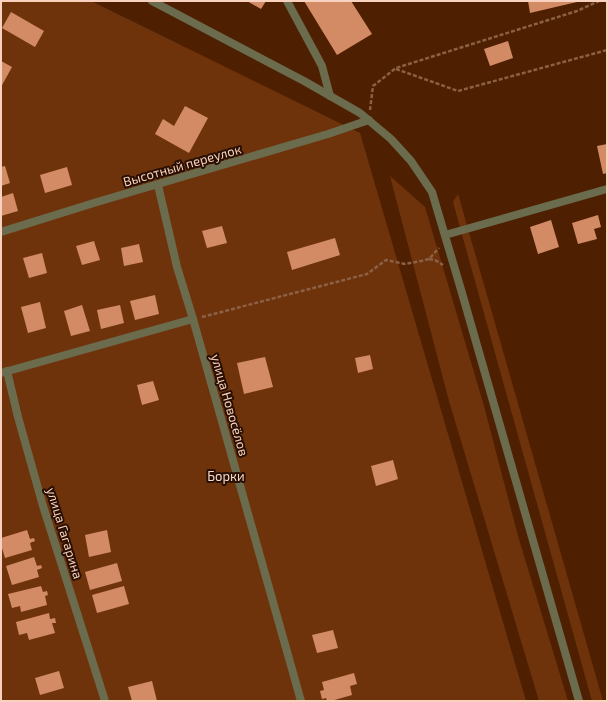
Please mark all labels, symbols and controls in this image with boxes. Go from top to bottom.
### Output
street label: Высотный переулок [121,140,243,190]
street label: улица Новосёлов [208,352,252,458]
park label: Борки [207,468,245,484]
street label: улица Гагарина [43,485,87,581]

